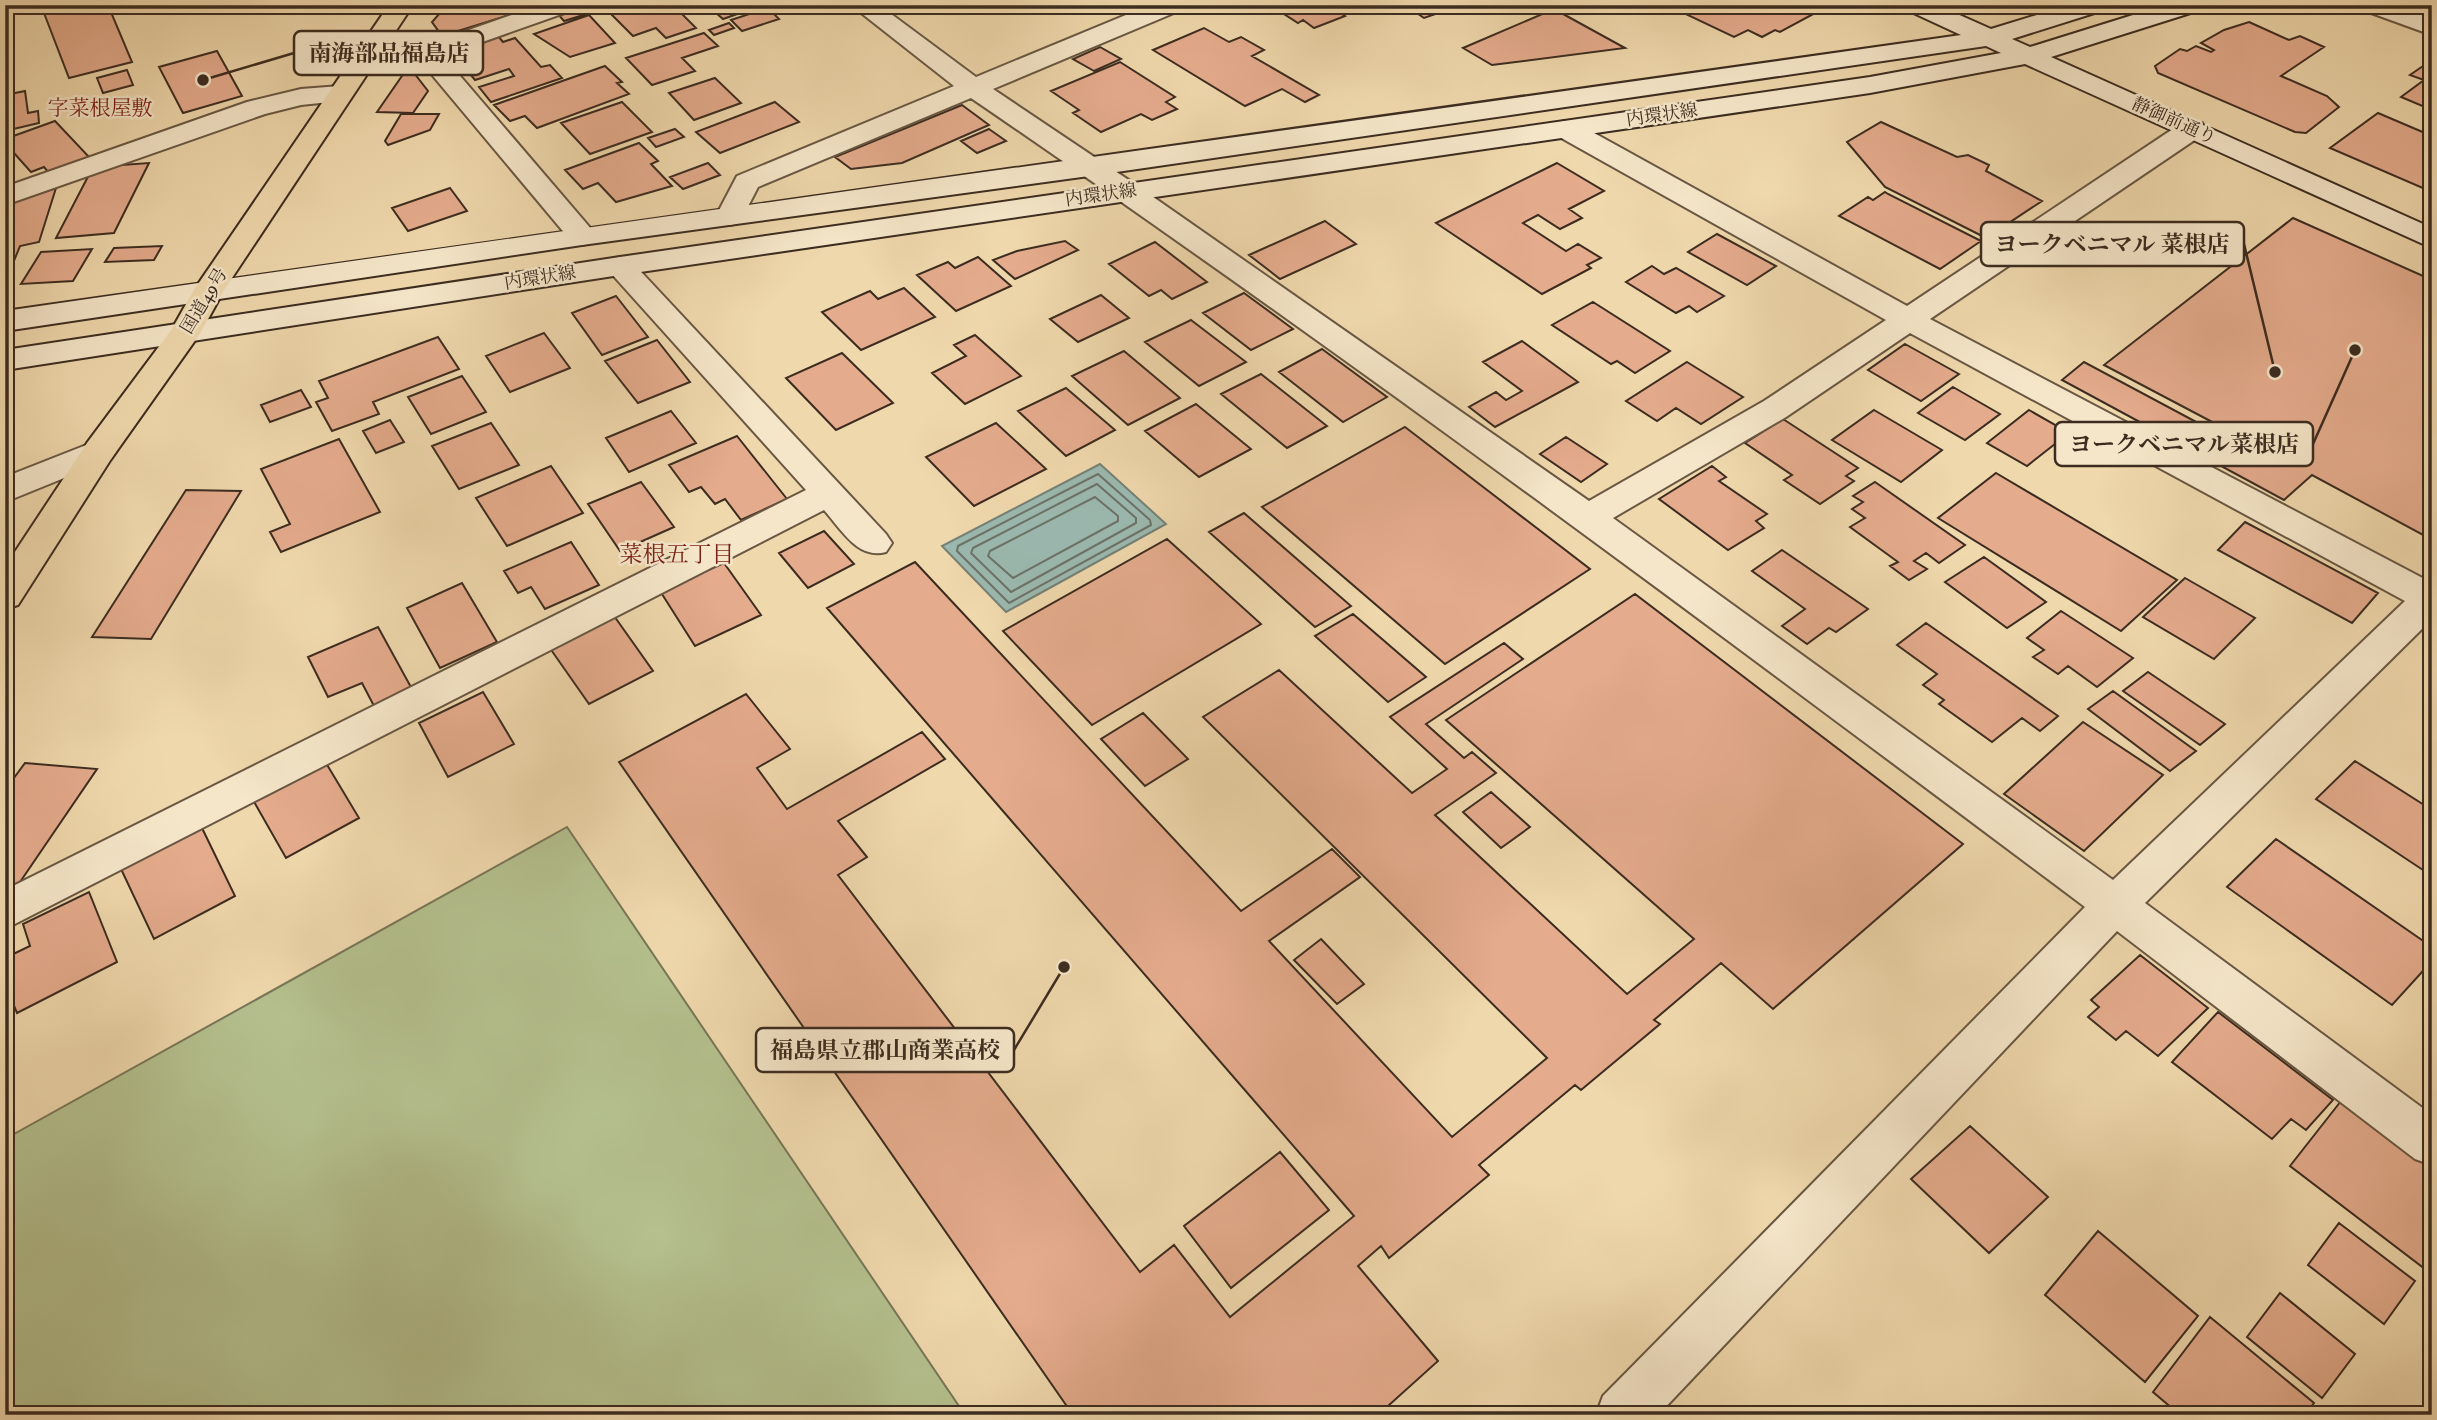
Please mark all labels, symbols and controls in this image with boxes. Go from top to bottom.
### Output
callout: 南海部品福島店 [294,31,483,75]
text: 南海部品福島店 [309,39,470,68]
street label: 静御前通り [2128,92,2220,150]
district label: 字菜根屋敷 [48,95,153,122]
street label: 内環状線 [1625,99,1699,131]
street label: 内環状線 [1064,179,1138,211]
callout: ヨークベニマル 菜根店 [1981,222,2244,266]
text: ヨークベニマル 菜根店 [1995,230,2229,259]
street label: 内環状線 [503,261,577,295]
street label: 国道49号 [175,264,233,338]
callout: ヨークベニマル菜根店 [2055,422,2313,466]
text: ヨークベニマル菜根店 [2069,430,2299,459]
district label: 菜根五丁目 [620,540,735,569]
callout: 福島県立郡山商業高校 [756,1028,1014,1072]
text: 福島県立郡山商業高校 [770,1036,1000,1065]

